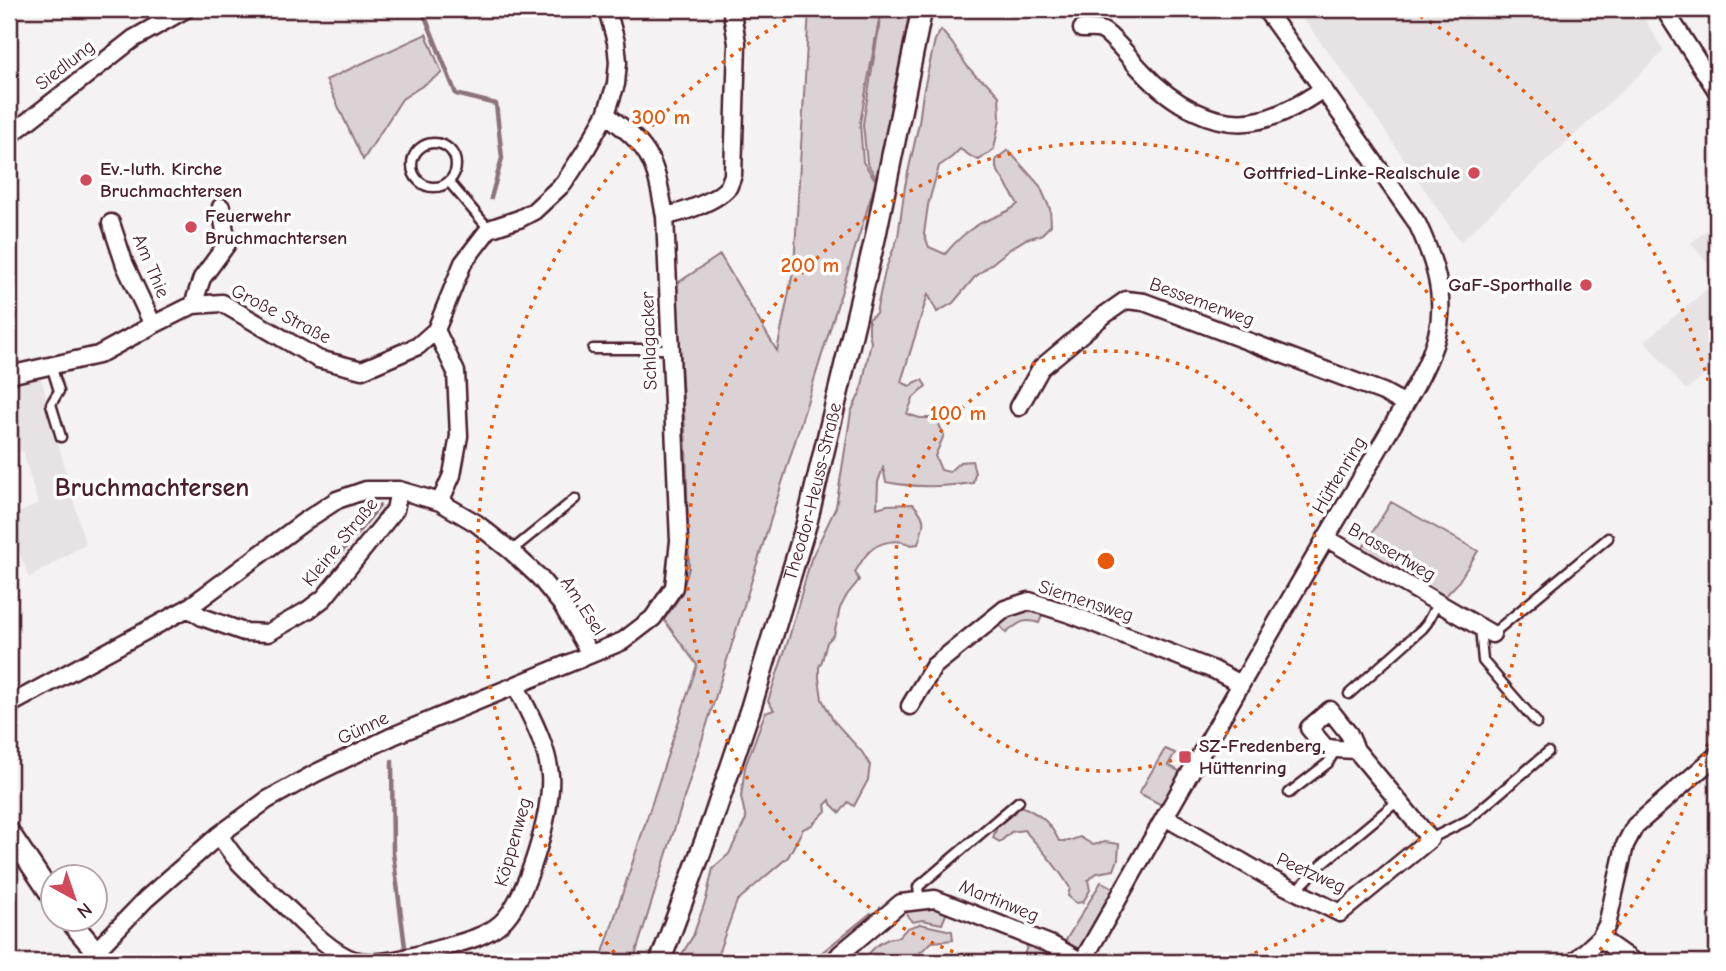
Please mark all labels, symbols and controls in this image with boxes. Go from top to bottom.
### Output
street label: Siedlung [31,35,99,95]
text: 300 m [632,105,690,129]
place label: Ev.-luth. Kirche Bruchmachtersen [100,158,242,202]
place label: Gottfried-Linke-Realschule [1243,162,1460,184]
marker: Gottfried-Linke-Realschule [1466,165,1482,181]
marker: Ev.-luth. Kirche Bruchmachtersen [78,172,94,188]
place label: Feuerwehr Bruchmachtersen [205,205,347,249]
marker: Feuerwehr Bruchmachtersen [183,219,199,235]
street label: Am Thie [128,231,174,301]
text: 200 m [781,253,839,277]
street label: Bessemerweg [1147,273,1257,331]
place label: GaF-Sporthalle [1448,274,1572,296]
marker: GaF-Sporthalle [1578,277,1594,293]
street label: Große Straße [227,279,335,349]
street label: Schlagacker [636,291,662,391]
street label: Theodor-Heuss-Straße [779,400,846,583]
text: 100 m [930,401,986,425]
street label: Hüttenring [1307,432,1371,518]
district label: Bruchmachtersen [55,473,249,503]
street label: Kleine Straße [298,493,382,591]
street label: Brassertweg [1344,518,1440,586]
centre of rings [1094,549,1118,573]
street label: Am Esel [556,572,610,640]
street label: Siemensweg [1036,575,1136,627]
street label: Günne [334,707,392,749]
place label: SZ-Fredenberg, Hüttenring [1199,735,1326,779]
marker: SZ-Fredenberg, Hüttenring [1177,749,1193,765]
street label: Köppenweg [490,795,536,889]
street label: Peetzweg [1273,848,1349,898]
north arrow [38,862,108,932]
street label: Martinweg [956,875,1042,927]
text: N [72,898,96,923]

